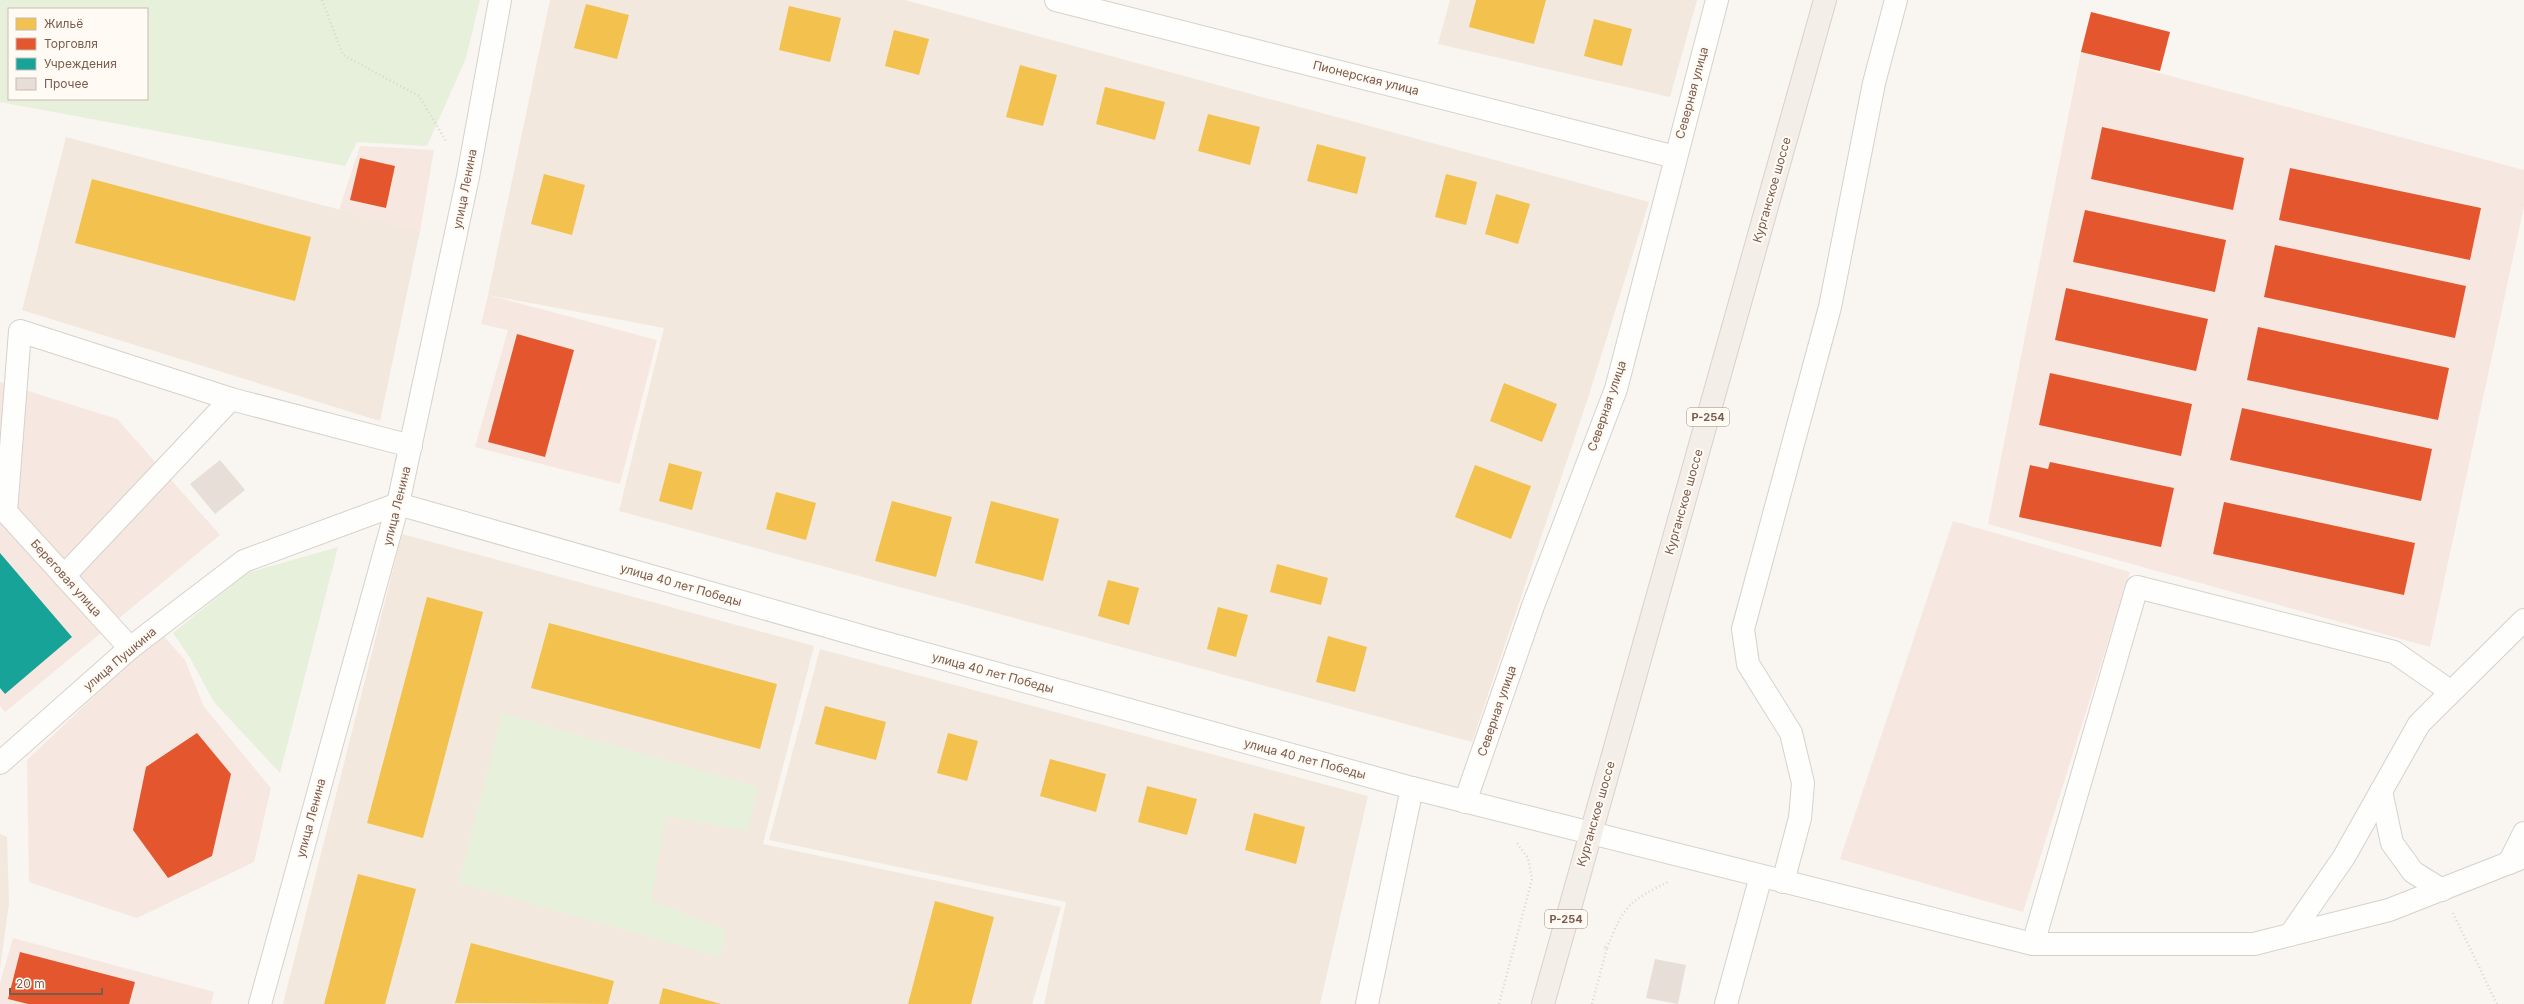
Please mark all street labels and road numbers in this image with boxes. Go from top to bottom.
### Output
street label: Северная улица [1672,45,1711,141]
street label: Пионерская улица [1311,57,1421,98]
street label: Курганское шоссе [1749,135,1794,244]
street label: улица Ленина [449,147,480,230]
street label: Северная улица [1584,359,1629,453]
road number: Р-254 [1687,408,1729,426]
street label: Курганское шоссе [1661,447,1706,556]
street label: улица Ленина [379,465,414,547]
street label: Береговая улица [28,536,105,619]
street label: улица 40 лет Победы [619,560,744,609]
street label: улица Пушкина [80,624,159,693]
street label: улица 40 лет Победы [931,649,1056,696]
street label: Северная улица [1474,664,1519,758]
street label: улица 40 лет Победы [1243,735,1368,782]
street label: Курганское шоссе [1573,759,1618,868]
street label: улица Ленина [293,777,328,859]
road number: Р-254 [1545,910,1587,928]

